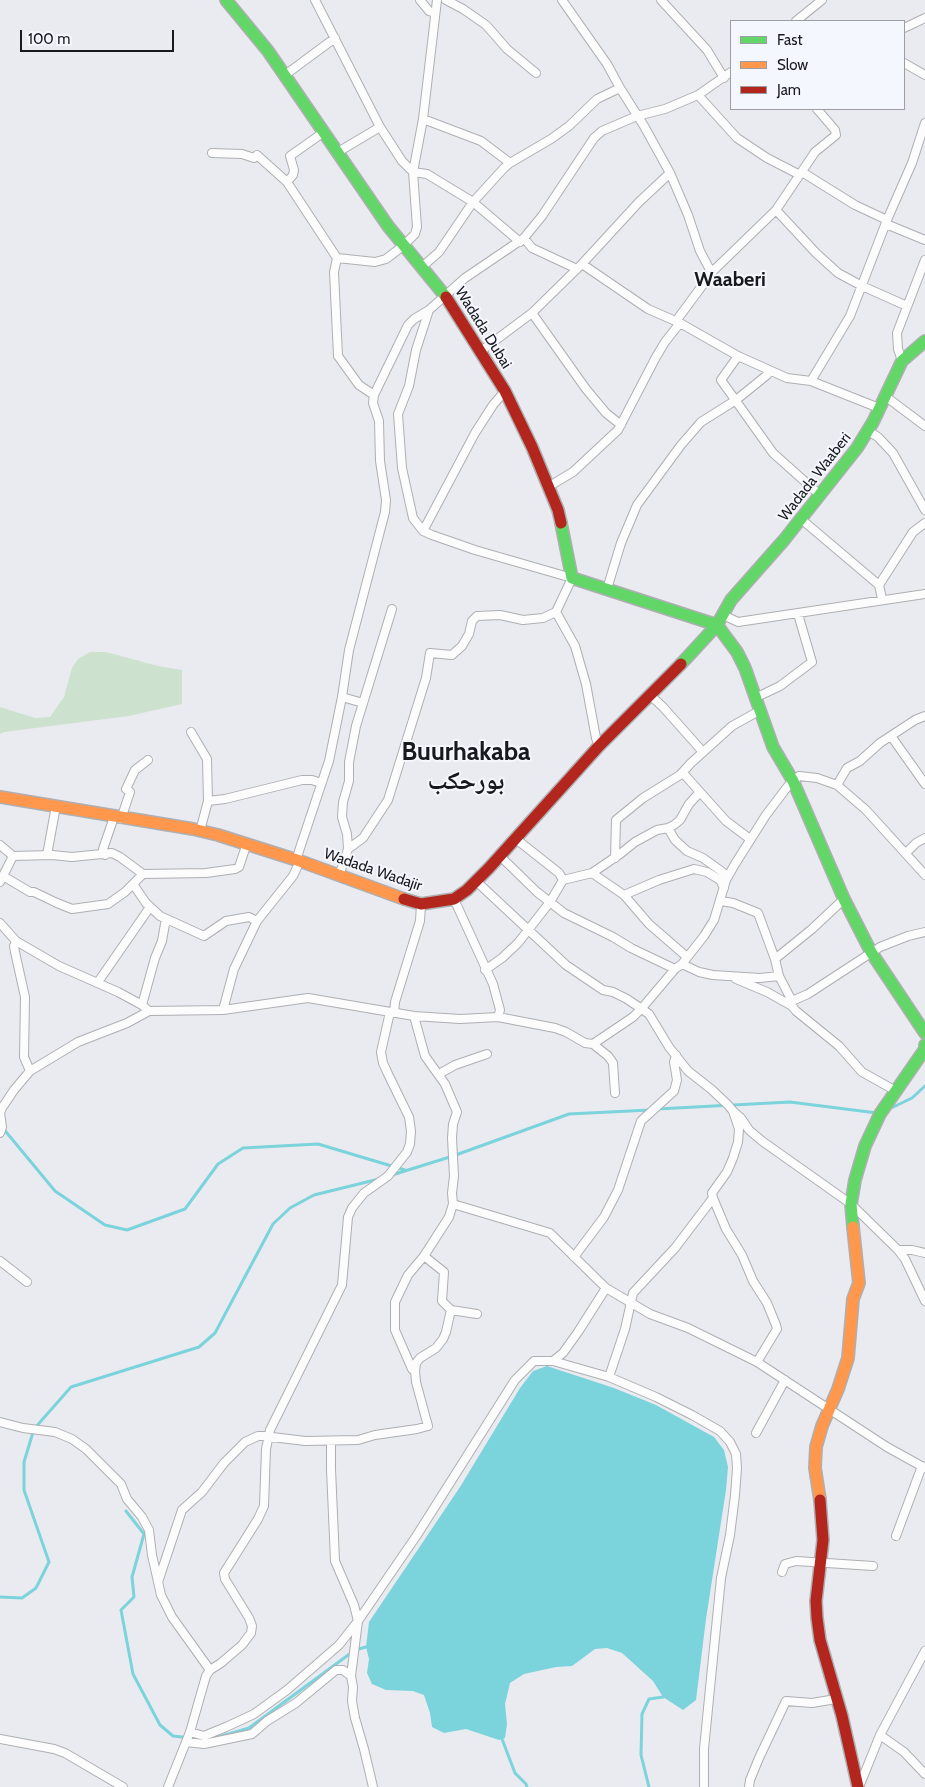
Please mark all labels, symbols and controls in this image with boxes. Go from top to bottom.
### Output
scale bar [22,20,176,52]
legend [730,20,905,110]
text: 100 m [28,30,70,48]
text: Fast [777,31,802,49]
text: Slow [777,56,808,74]
text: Jam [777,81,801,99]
district label: Waaberi [694,268,766,292]
street label: Wadada Dubai [451,284,515,372]
street label: Wadada Waaberi [775,429,855,525]
district label: Buurhakaba بورحكب [402,738,530,797]
street label: Wadada Wadajir [322,845,424,895]

